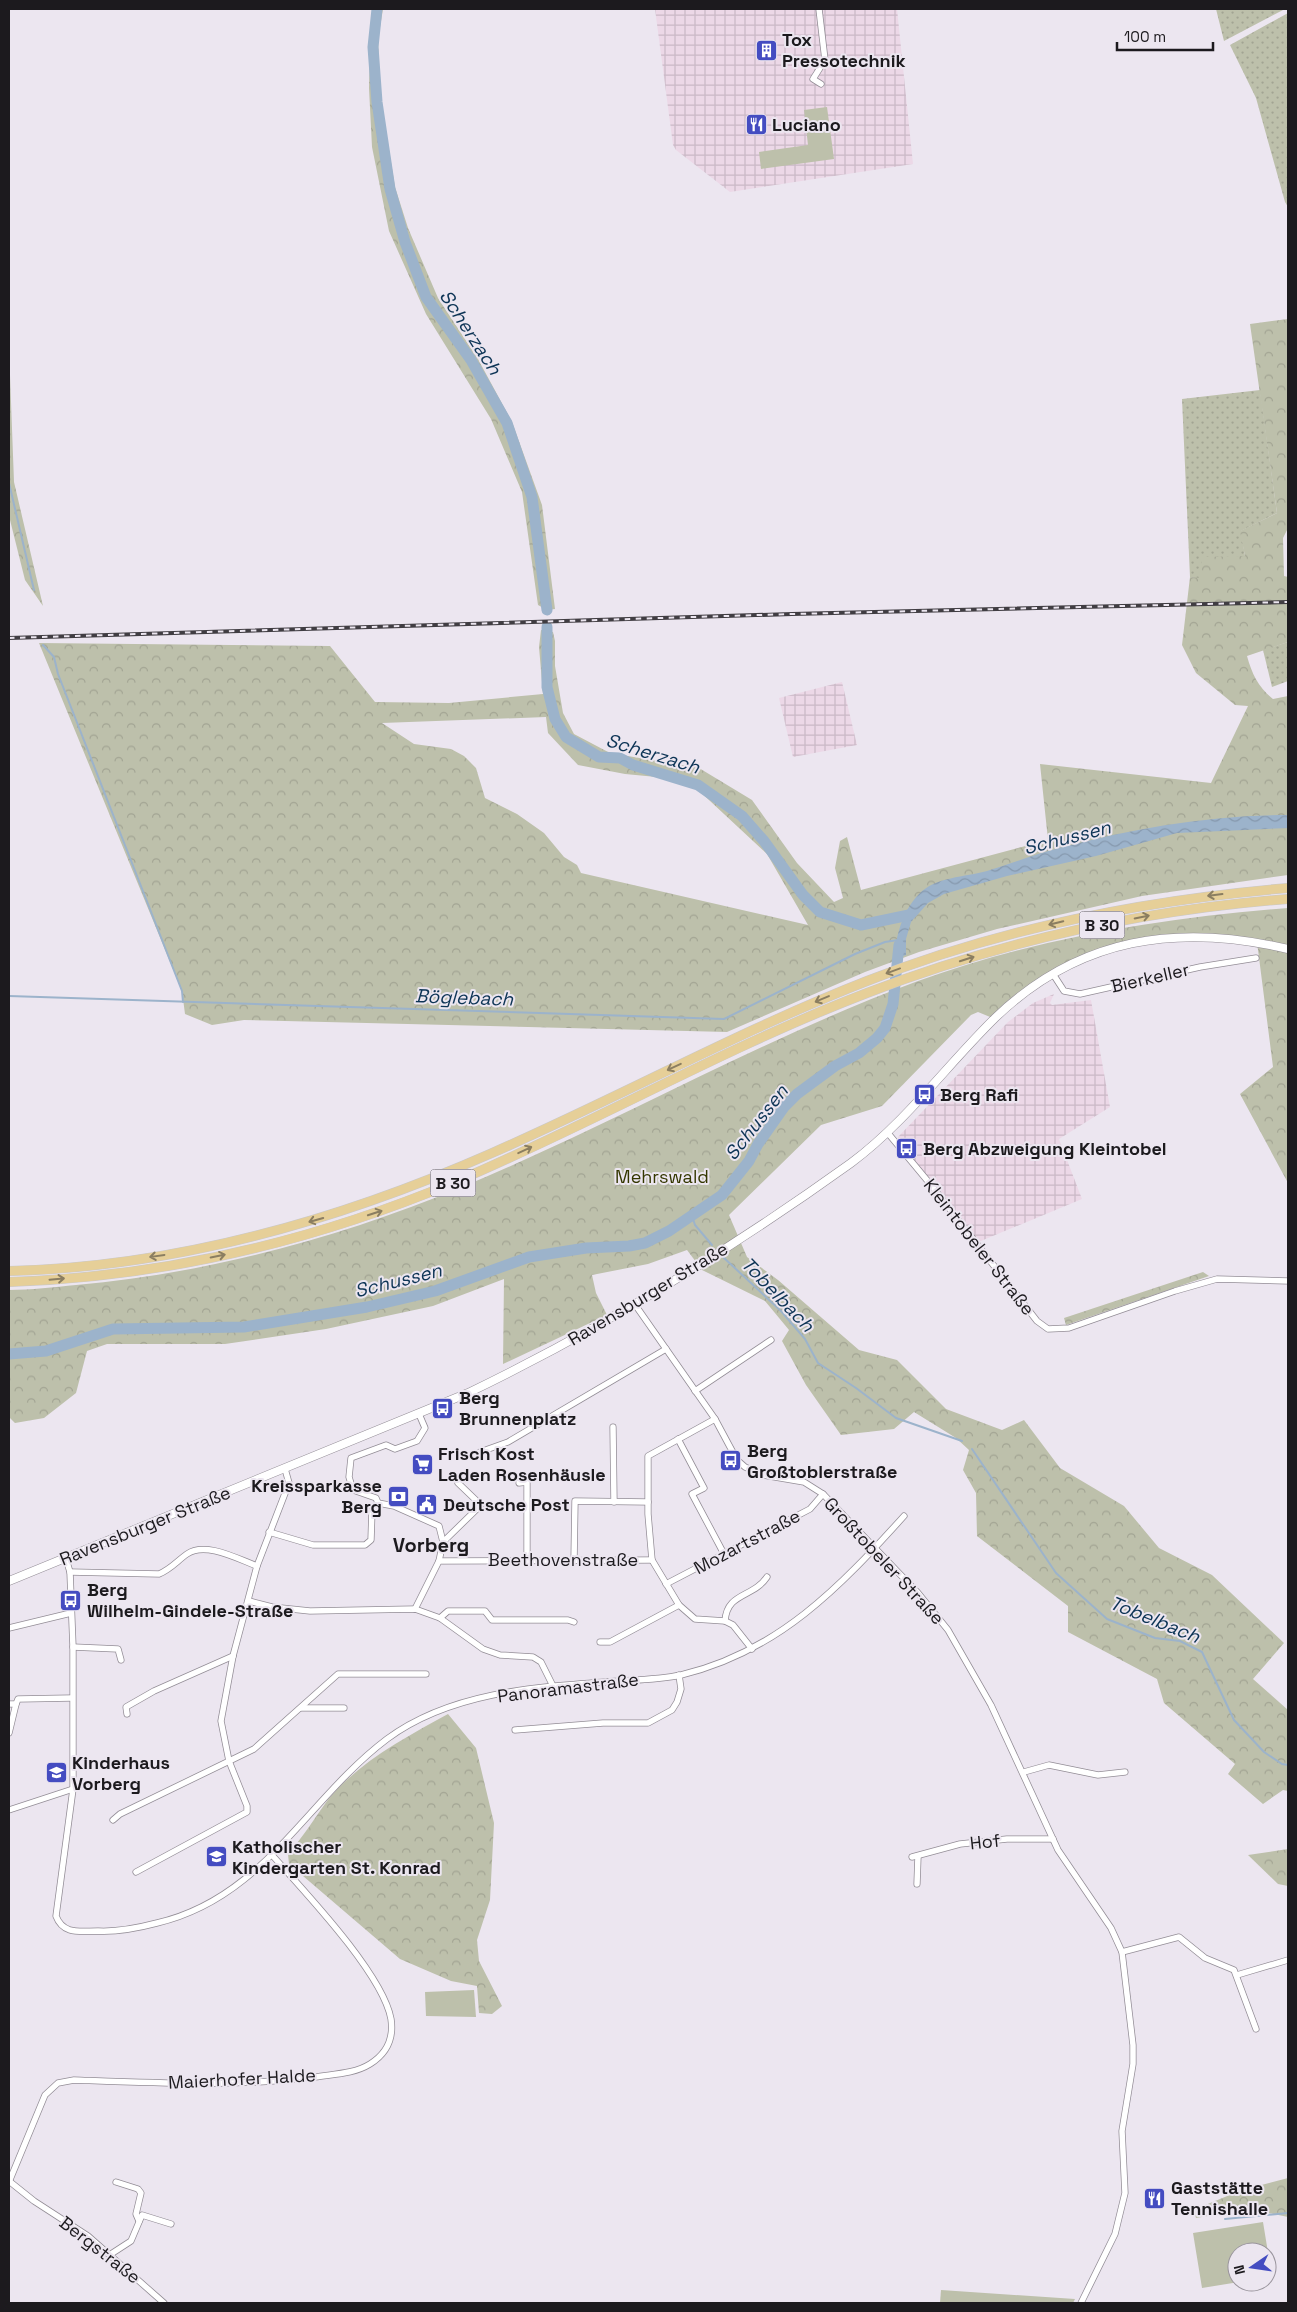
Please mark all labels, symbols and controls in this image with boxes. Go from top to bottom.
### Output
scale bar [1117,20,1213,52]
text: 100 m [1124,27,1166,46]
place label: Tox Pressotechnik [782,28,906,72]
building icon: Tox Pressotechnik [754,38,778,62]
restaurant icon: Luciano [744,113,768,137]
place label: Luciano [772,113,841,136]
water label: Scherzach [434,285,508,380]
water label: Scherzach [603,727,703,780]
water label: Schussen [1021,815,1114,860]
one-way arrow [1208,890,1224,900]
road number: B 30 [1080,912,1124,938]
one-way arrow [1133,912,1149,922]
one-way arrow [1048,919,1064,928]
one-way arrow [958,954,974,963]
street label: Bierkeller [1108,957,1192,998]
one-way arrow [886,967,902,976]
water label: Böglebach [414,983,514,1012]
one-way arrow [815,995,830,1005]
one-way arrow [667,1063,682,1072]
water label: Schussen [719,1079,794,1165]
bus stop icon: Berg Rafi [912,1083,936,1107]
place label: Berg Rafi [940,1083,1018,1106]
bus stop icon: Berg Abzweigung Kleintobel [895,1137,919,1161]
place label: Berg Abzweigung Kleintobel [923,1137,1167,1160]
one-way arrow [517,1145,532,1155]
park label: Mehrswald [615,1165,709,1188]
road number: B 30 [430,1170,476,1196]
street label: Kleintobeler Straße [919,1174,1040,1320]
one-way arrow [366,1207,382,1217]
one-way arrow [308,1215,324,1225]
street label: Ravensburger Straße [564,1237,732,1350]
one-way arrow [150,1251,166,1261]
one-way arrow [210,1251,226,1260]
water label: Tobelbach [736,1251,820,1337]
water label: Schussen [352,1258,445,1303]
one-way arrow [49,1274,65,1283]
place label: Berg Brunnenplatz [459,1386,576,1430]
bus stop icon: Berg Brunnenplatz [431,1396,455,1420]
place label: Berg Großtoblerstraße [747,1439,897,1483]
place label: Frisch Kost Laden Rosenhäusle [438,1442,606,1486]
bus stop icon: Berg Großtoblerstraße [719,1449,743,1473]
supermarket icon: Frisch Kost Laden Rosenhäusle [410,1452,434,1476]
place label: Kreissparkasse Berg [251,1474,382,1518]
street label: Ravensburger Straße [56,1481,234,1570]
bank icon: Kreissparkasse Berg [386,1484,410,1508]
street label: Großtobeler Straße [819,1492,949,1629]
public building icon: Deutsche Post [415,1493,439,1517]
place label: Deutsche Post [443,1493,570,1516]
street label: Mozartstraße [690,1504,804,1579]
district label: Vorberg [393,1532,469,1558]
street label: Beethovenstraße [488,1548,638,1571]
place label: Berg Wilhelm-Gindele-Straße [87,1578,293,1622]
bus stop icon: Berg Wilhelm-Gindele-Straße [59,1588,83,1612]
water label: Tobelbach [1106,1590,1204,1649]
street label: Panoramastraße [496,1667,640,1708]
place label: Kinderhaus Vorberg [72,1751,170,1795]
school or university icon: Kinderhaus Vorberg [44,1761,68,1785]
street label: Hof [969,1828,1001,1855]
place label: Katholischer Kindergarten St. Konrad [232,1835,441,1879]
school or university icon: Katholischer Kindergarten St. Konrad [204,1845,228,1869]
street label: Maierhofer Halde [167,2063,316,2094]
place label: Gaststätte Tennishalle [1171,2176,1268,2220]
restaurant icon: Gaststätte Tennishalle [1143,2186,1167,2210]
street label: Bergstraße [55,2211,146,2289]
north arrow [1227,2242,1277,2292]
text: N [1230,2263,1249,2277]

